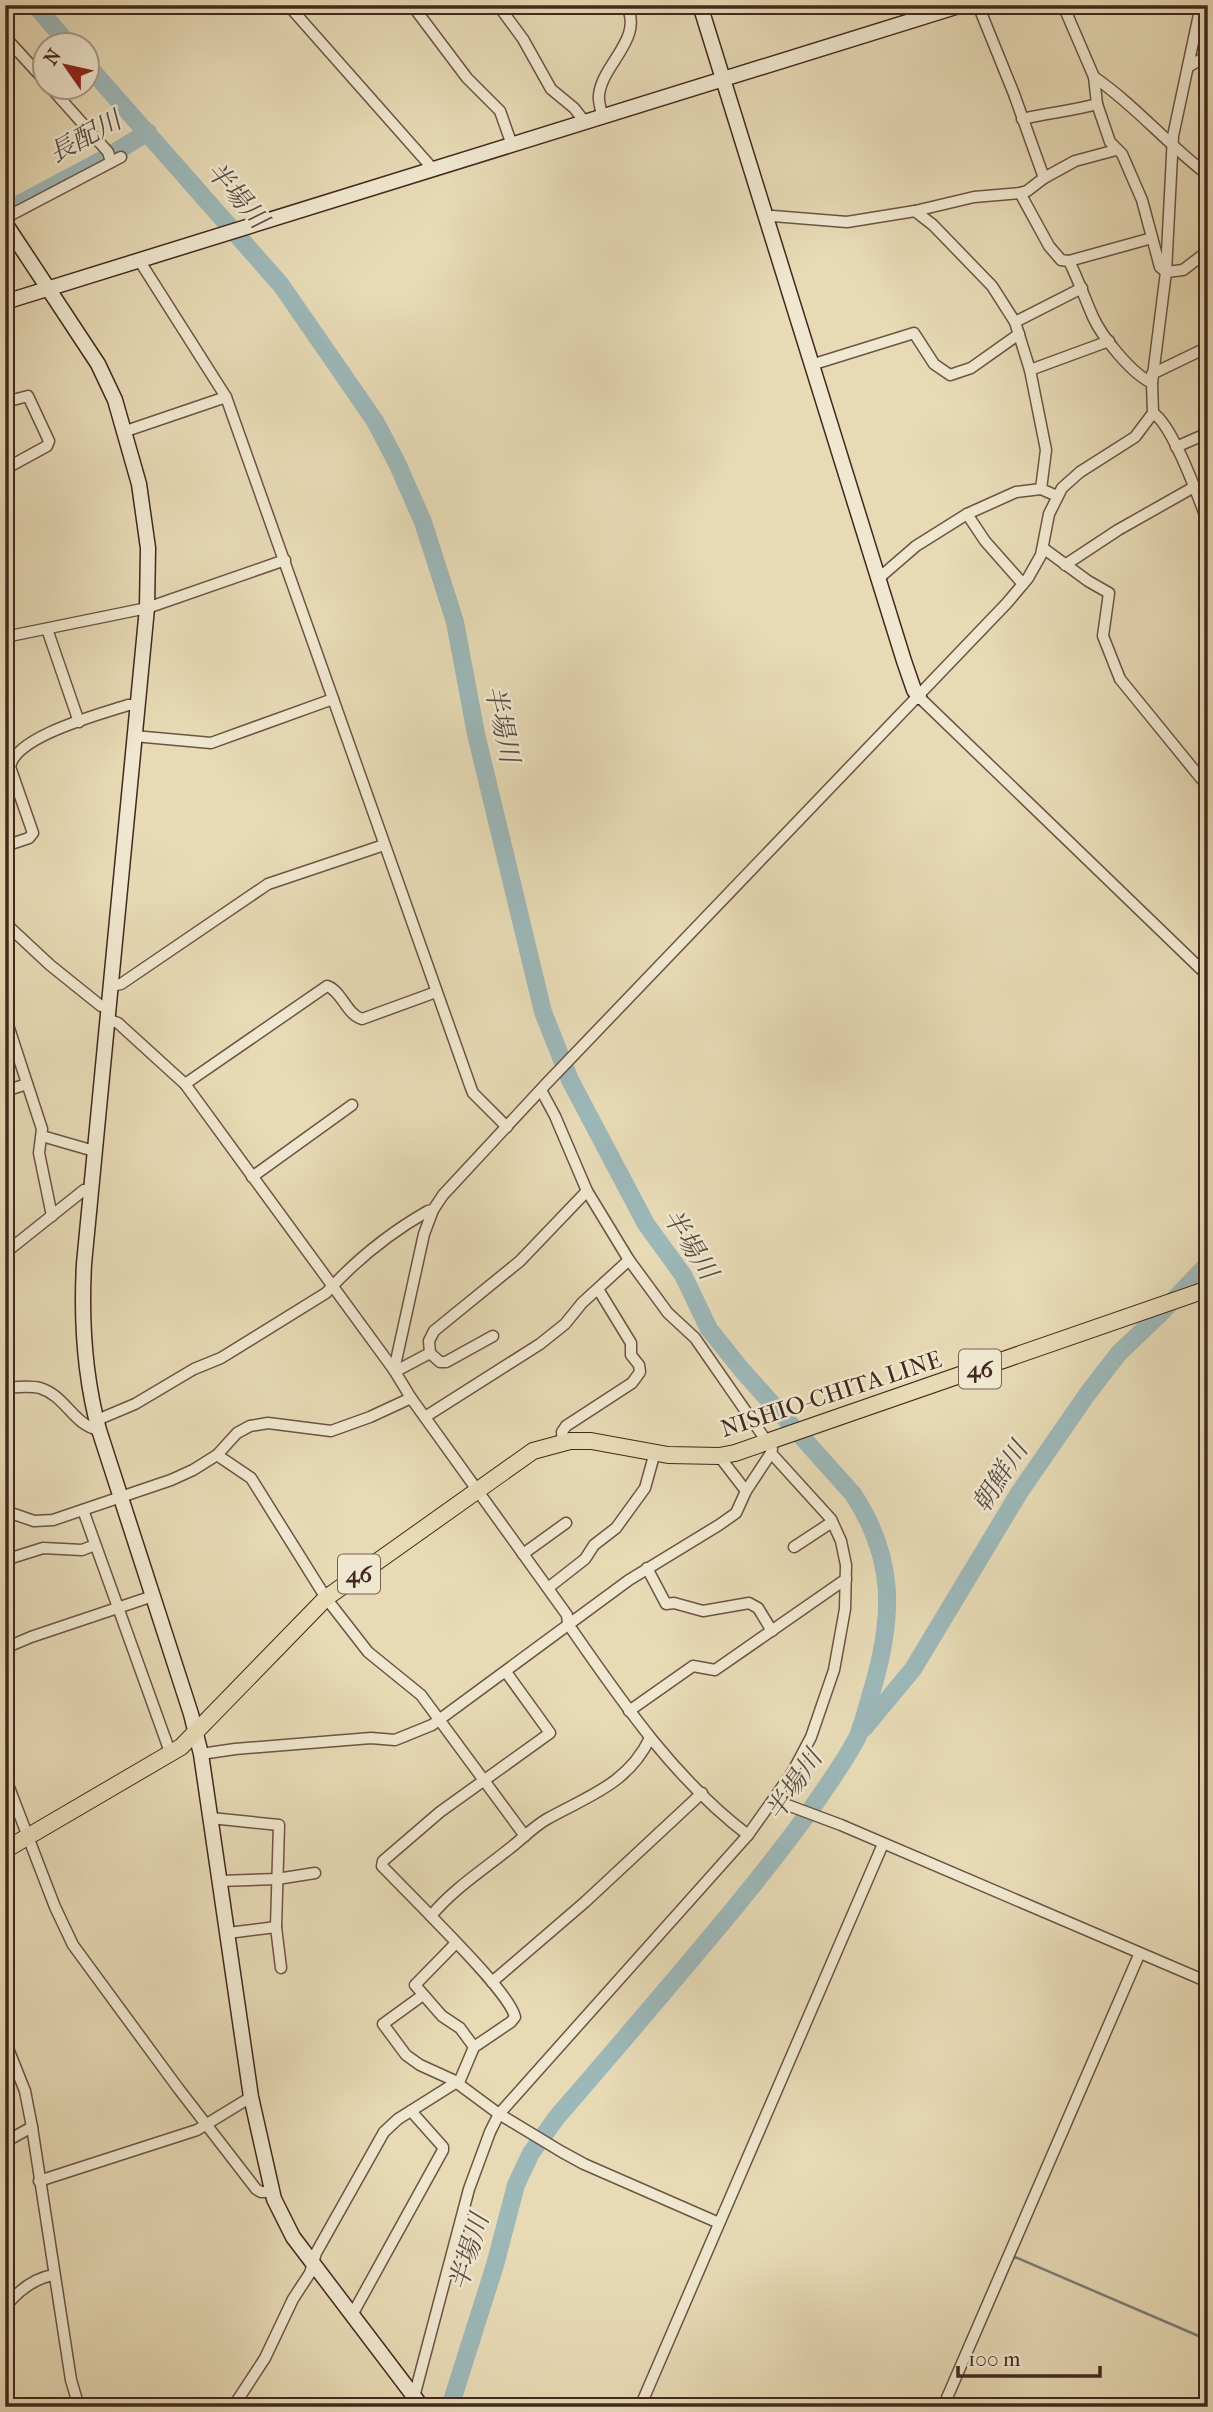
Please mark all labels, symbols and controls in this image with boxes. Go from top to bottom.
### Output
north arrow [32,32,102,102]
text: N [40,44,66,69]
water label: 長配川 [43,103,129,169]
water label: 半場川 [200,155,276,237]
water label: 半場川 [479,683,526,768]
water label: 半場川 [656,1203,725,1288]
street label: NISHIO-CHITA LINE [717,1345,945,1443]
road number: 46 [959,1350,1001,1388]
water label: 朝鮮川 [966,1433,1036,1518]
road number: 46 [338,1554,380,1594]
water label: 半場川 [759,1742,830,1826]
water label: 半場川 [443,2207,496,2294]
scale bar [958,2335,1099,2379]
text: 100 m [968,2347,1021,2371]

